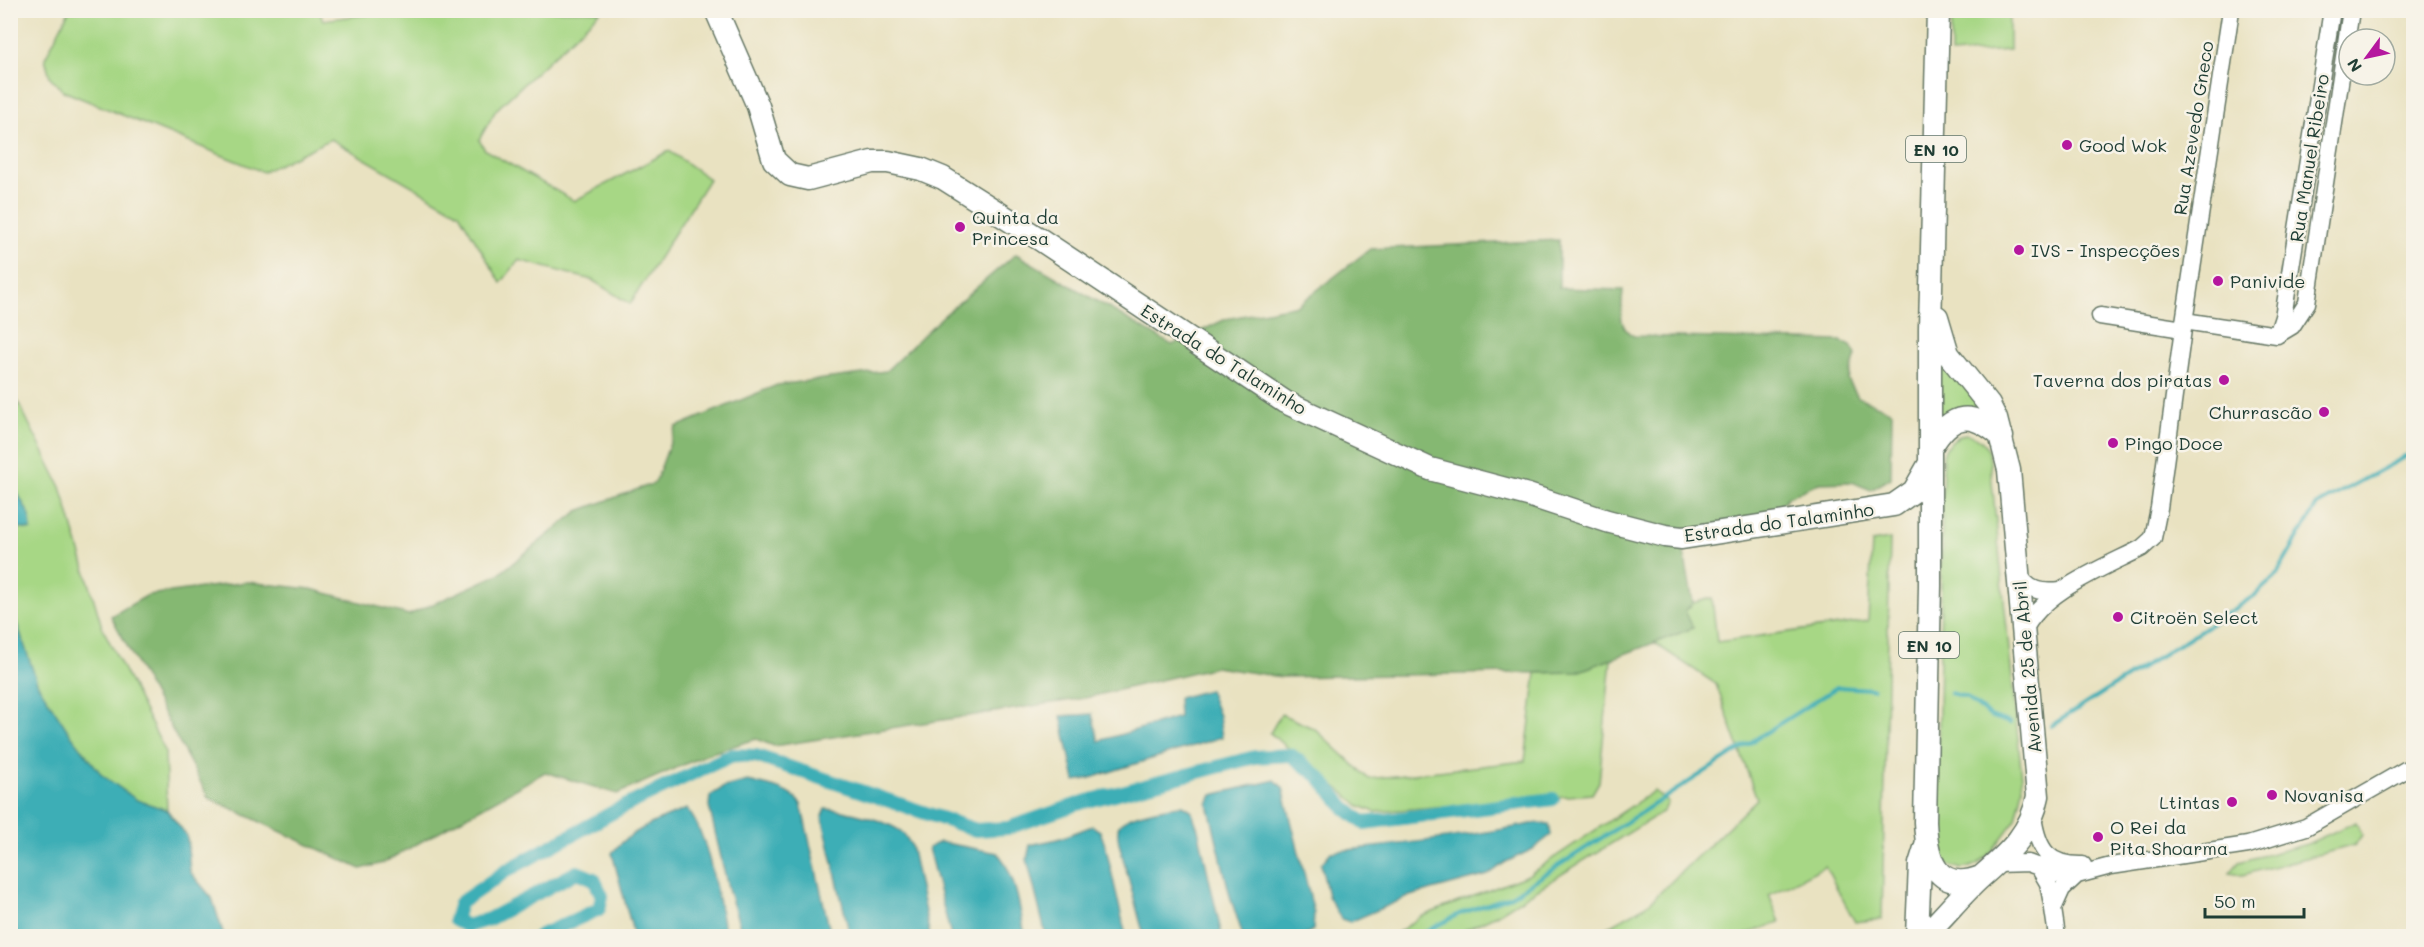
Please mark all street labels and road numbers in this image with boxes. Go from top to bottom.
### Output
street label: Rua Azevedo Gneco [2167,39,2219,217]
street label: Rua Manuel Ribeiro [2284,72,2334,244]
road number: EN 10 [1906,136,1966,162]
street label: Estrada do Talaminho [1137,298,1312,420]
street label: Estrada do Talaminho [1683,497,1876,547]
street label: Avenida 25 de Abril [2008,580,2046,754]
road number: EN 10 [1899,632,1959,658]

